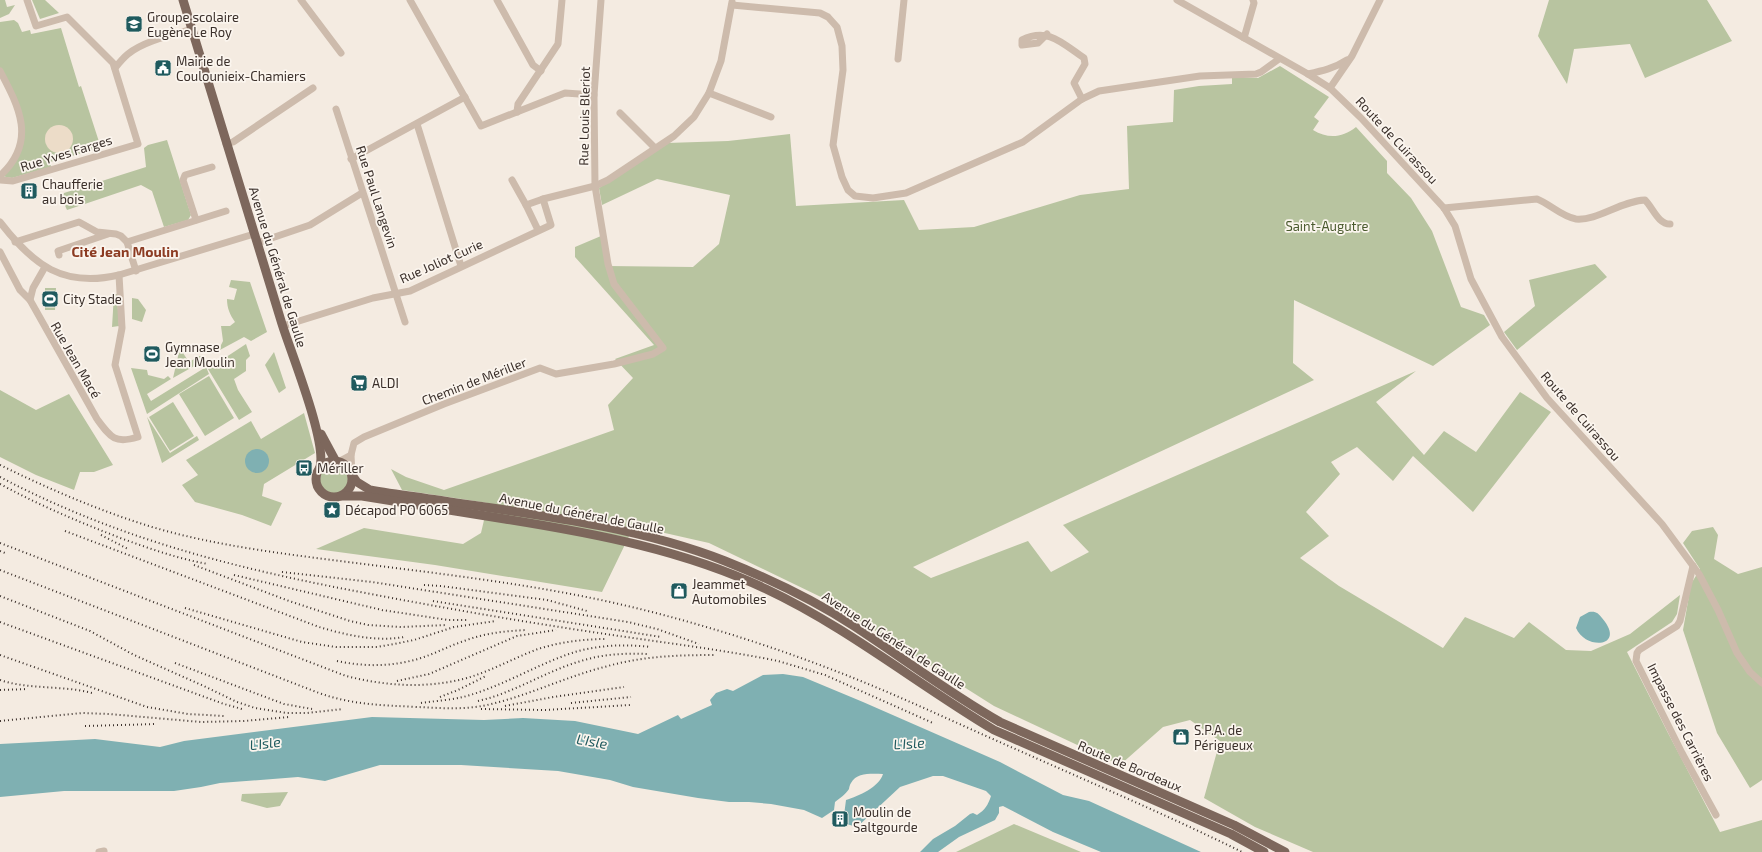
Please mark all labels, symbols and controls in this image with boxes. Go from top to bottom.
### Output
place label: Groupe scolaire Eugène Le Roy [147,9,239,40]
school or university icon: Groupe scolaire Eugène Le Roy [124,14,144,34]
place label: Mairie de Coulounieix-Chamiers [176,53,306,84]
public building icon: Mairie de Coulounieix-Chamiers [153,58,173,78]
street label: Rue Louis Bleriot [575,66,593,166]
street label: Route de Cuirassou [1353,93,1441,187]
street label: Rue Yves Farges [18,131,114,175]
street label: Rue Paul Langevin [353,144,401,250]
place label: Chaufferie au bois [42,176,103,207]
building icon: Chaufferie au bois [19,181,39,201]
street label: Avenue du Général de Gaulle [246,185,310,349]
park label: Saint-Augutre [1285,218,1369,234]
street label: Rue Joliot Curie [397,236,485,286]
district label: Cité Jean Moulin [71,243,179,260]
sports icon: City Stade [40,289,60,309]
place label: City Stade [63,291,122,307]
street label: Rue Jean Macé [48,319,104,401]
place label: Gymnase Jean Moulin [165,339,235,370]
sports icon: Gymnase Jean Moulin [142,344,162,364]
street label: Chemin de Mériller [419,354,529,408]
street label: Route de Cuirassou [1538,368,1624,464]
supermarket icon: ALDI [349,373,369,393]
place label: ALDI [372,375,399,391]
bus stop icon: Mériller [294,458,314,478]
place label: Mériller [317,460,364,476]
street label: Avenue du Général de Gaulle [498,489,666,537]
place icon: Décapod PO 6065 [322,500,342,520]
place label: Décapod PO 6065 [345,502,448,518]
place label: Jeammet Automobiles [692,576,767,607]
shop icon: Jeammet Automobiles [669,581,689,601]
street label: Avenue du Général de Gaulle [819,588,969,692]
street label: Impasse des Carrières [1644,660,1718,784]
place label: S.P.A. de Périgueux [1194,722,1253,753]
shop icon: S.P.A. de Périgueux [1171,727,1191,747]
water label: L'Isle [575,730,609,752]
water label: L'Isle [248,733,282,753]
water label: L'Isle [893,733,926,753]
street label: Route de Bordeaux [1076,737,1184,795]
place label: Moulin de Saltgourde [853,804,918,835]
building icon: Moulin de Saltgourde [830,809,850,829]

